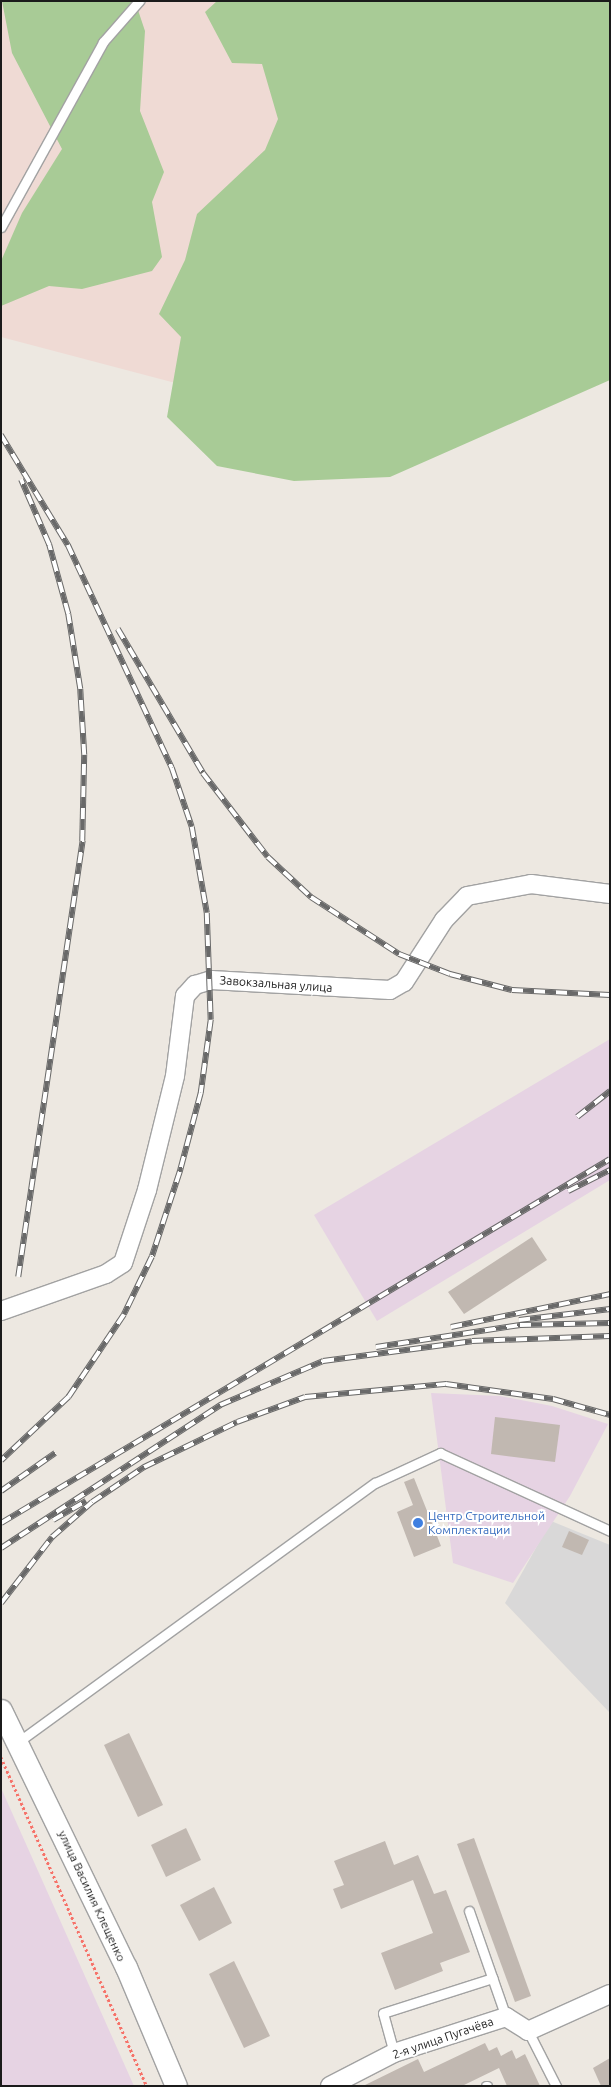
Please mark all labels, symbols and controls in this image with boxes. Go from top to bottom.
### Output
street label: Завокзальная улица [219,973,333,995]
place label: Центр Строительной Комплектации [428,1509,545,1537]
marker: Центр Строительной Комплектации [412,1517,424,1529]
street label: улица Василия Клещенко [55,1828,129,1964]
street label: 2-я улица Пугачёва [391,2014,495,2062]

